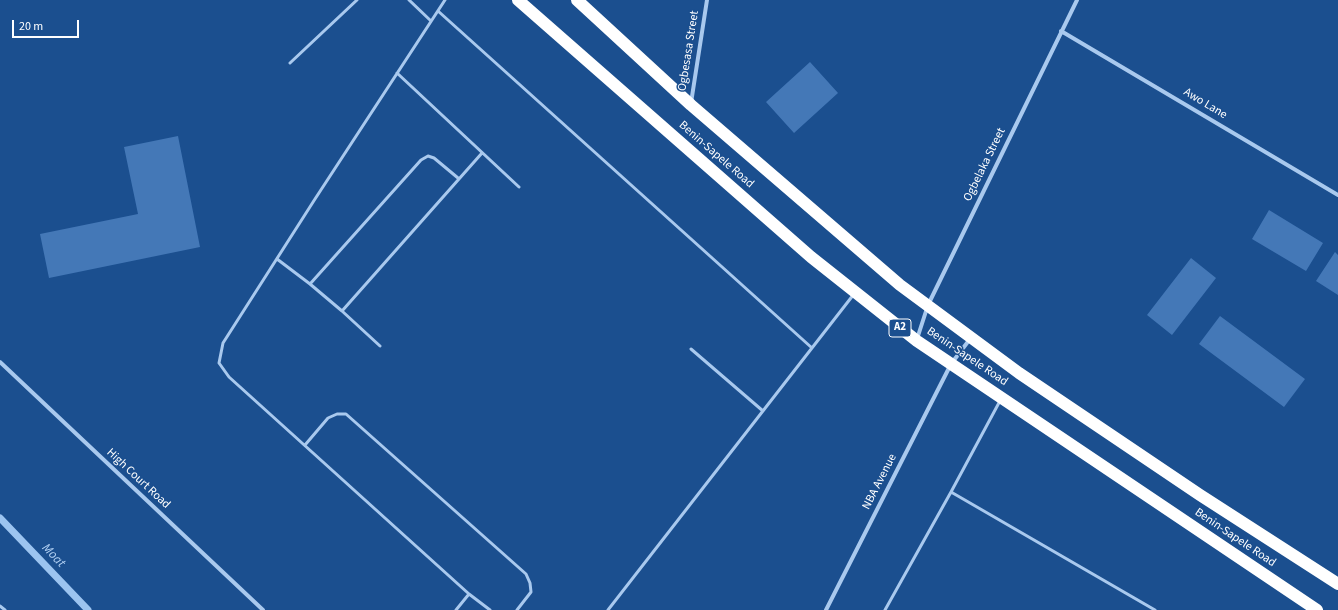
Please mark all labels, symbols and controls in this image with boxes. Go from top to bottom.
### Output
street label: Ogbesasa Street [676,10,702,92]
scale bar [14,12,81,38]
text: 20 m [19,18,43,35]
street label: Awo Lane [1181,85,1229,123]
street label: Benin-Sapele Road [675,118,757,192]
street label: Ogbelaka Street [961,126,1009,204]
road number: A2 [889,319,911,337]
street label: Benin-Sapele Road [924,325,1010,389]
street label: High Court Road [103,446,173,512]
street label: NBA Avenue [860,452,900,512]
street label: Benin-Sapele Road [1192,506,1278,570]
water label: Moat [38,541,68,571]

